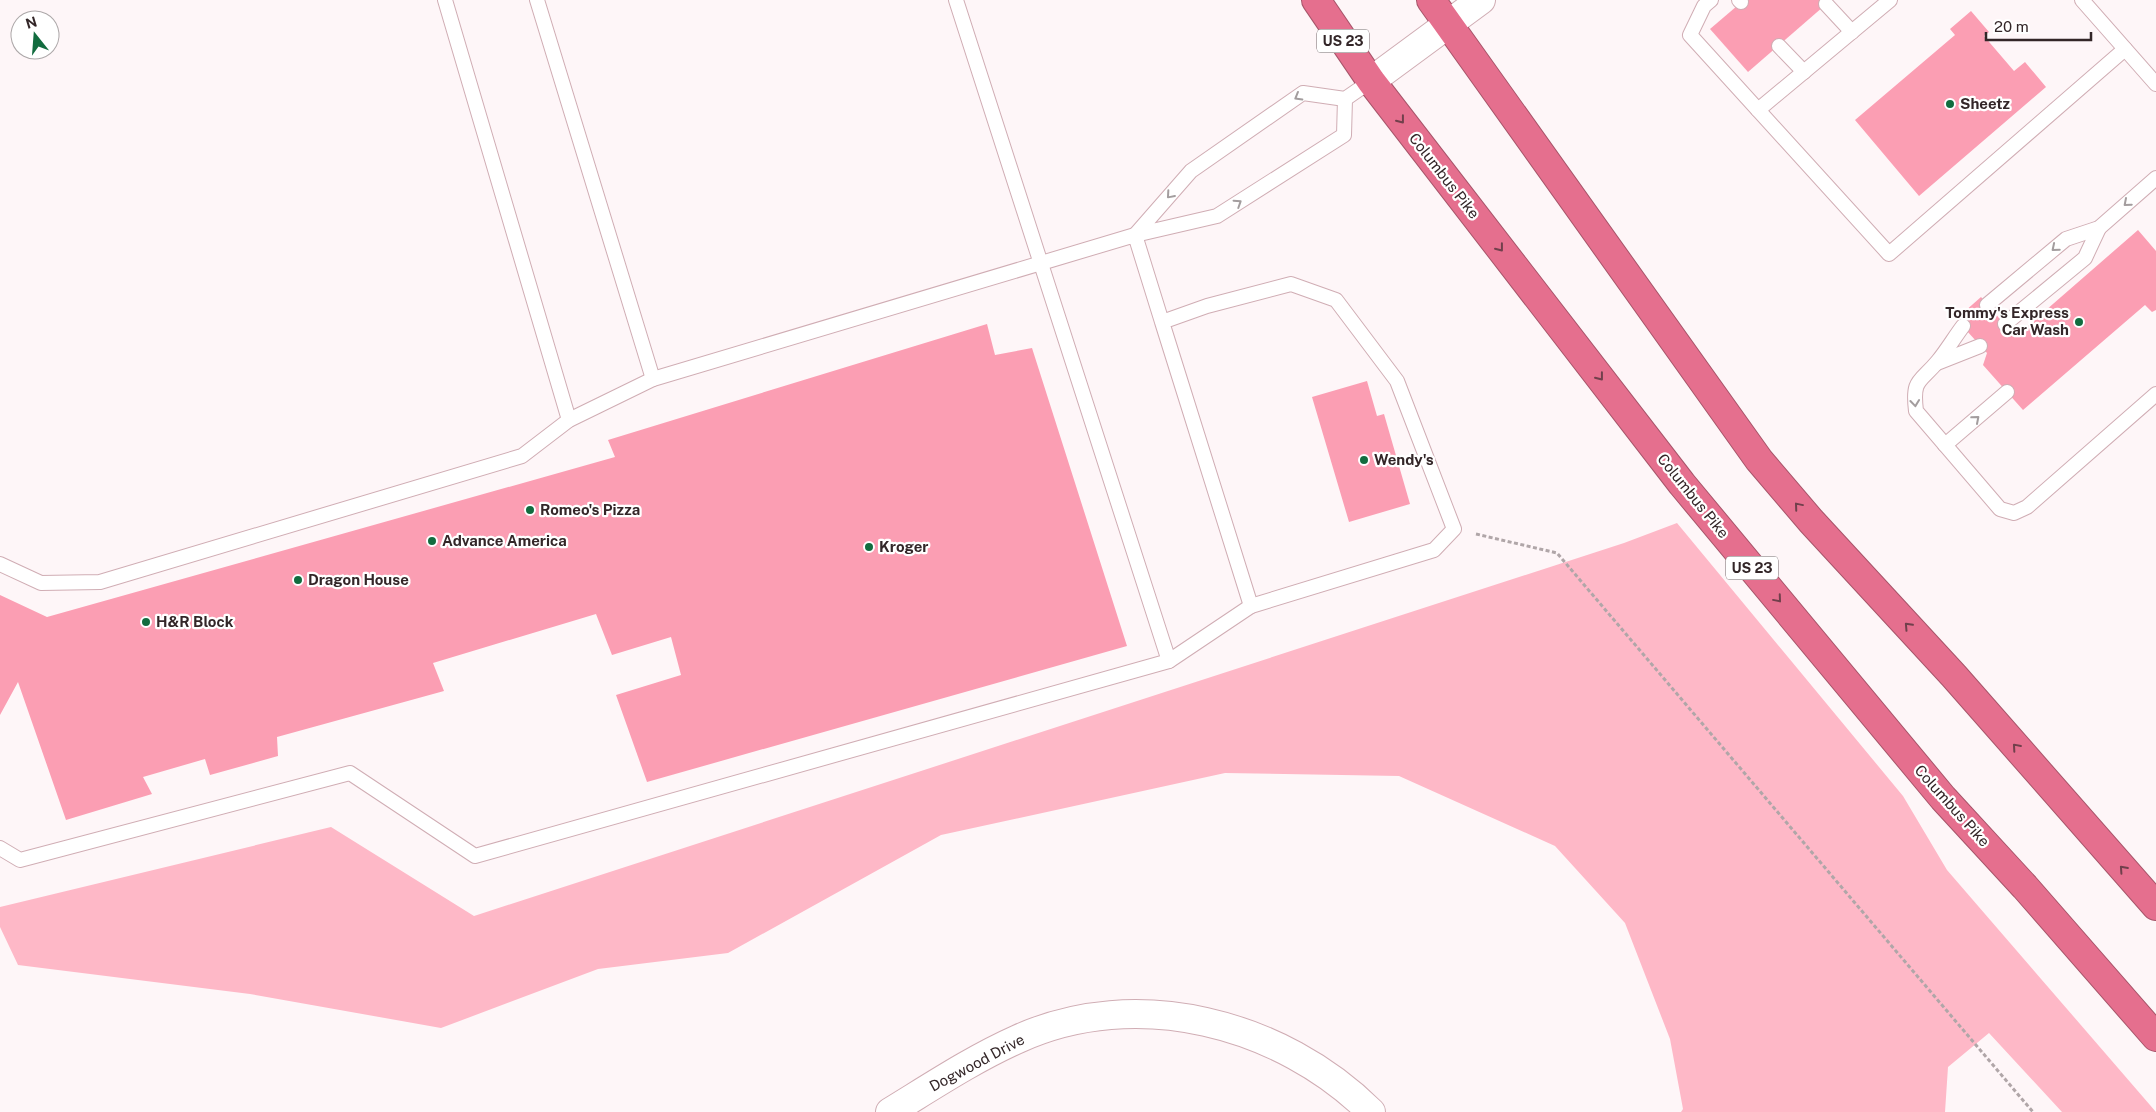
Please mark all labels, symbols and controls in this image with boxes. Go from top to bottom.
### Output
north arrow [10,10,60,60]
scale bar [1986,10,2091,42]
text: N [24,13,39,32]
text: 20 m [1994,18,2029,35]
road number: US 23 [1317,29,1369,52]
one-way arrow [1294,91,1303,101]
place label: Sheetz [1960,95,2010,112]
marker: Sheetz [1944,98,1956,110]
one-way arrow [1395,114,1404,124]
street label: Columbus Pike [1406,130,1483,222]
one-way arrow [1166,190,1175,199]
one-way arrow [2124,197,2133,206]
one-way arrow [1232,200,1242,209]
one-way arrow [1495,242,1503,251]
one-way arrow [2052,242,2061,251]
place label: Tommy's Express Car Wash [1945,304,2069,338]
marker: Tommy's Express Car Wash [2073,316,2085,328]
one-way arrow [1594,371,1602,380]
one-way arrow [1909,399,1920,407]
one-way arrow [1971,415,1980,424]
street label: Columbus Pike [1654,450,1733,541]
place label: Wendy's [1374,451,1434,468]
marker: Wendy's [1358,454,1370,466]
place label: Romeo's Pizza [540,501,640,518]
one-way arrow [1796,503,1804,512]
marker: Romeo's Pizza [524,504,536,516]
place label: Advance America [442,532,567,549]
marker: Advance America [426,535,438,547]
place label: Kroger [879,538,929,555]
marker: Kroger [863,541,875,553]
road number: US 23 [1726,556,1778,580]
place label: Dragon House [308,571,409,588]
marker: Dragon House [292,574,304,586]
one-way arrow [1772,594,1781,603]
place label: H&R Block [156,613,234,630]
marker: H&R Block [140,616,152,628]
one-way arrow [1905,623,1914,632]
one-way arrow [2013,744,2022,753]
street label: Columbus Pike [1911,761,1993,850]
one-way arrow [2120,866,2129,875]
street label: Dogwood Drive [926,1030,1027,1095]

